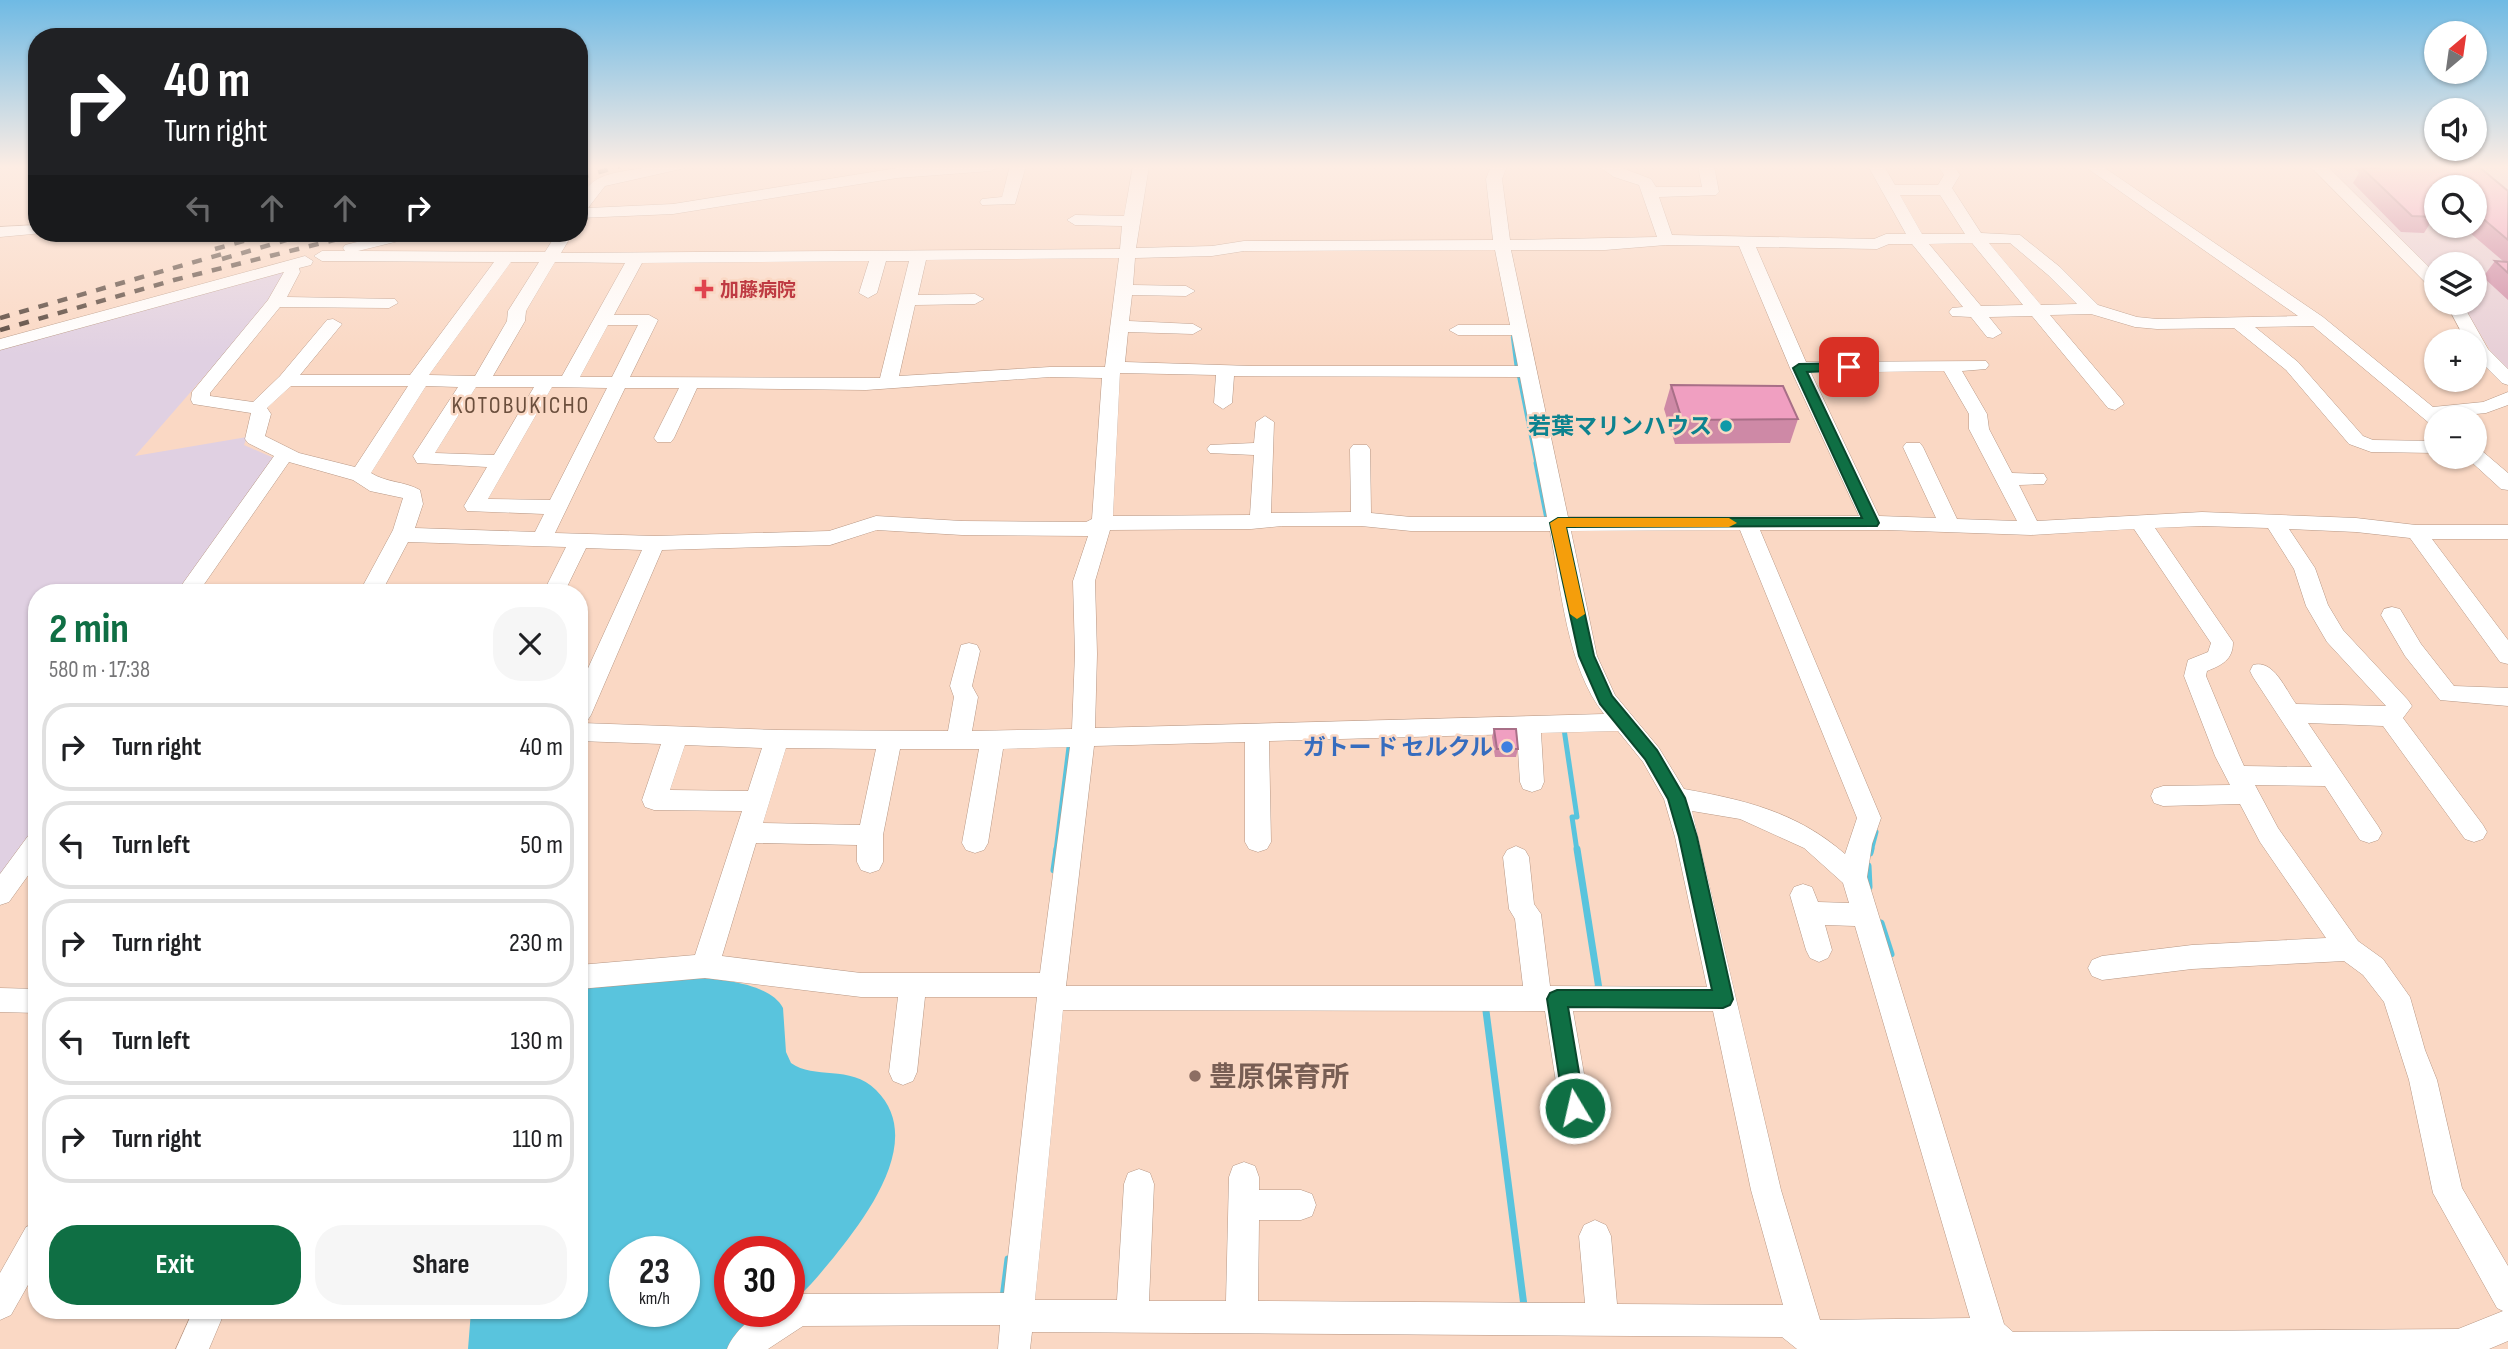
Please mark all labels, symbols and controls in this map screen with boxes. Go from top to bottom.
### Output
north arrow [2424,21,2487,84]
map controls [2424,21,2487,469]
text: 40 m [164,52,250,111]
icon: right [49,56,140,147]
button: sound [2424,98,2487,161]
text: Turn right [164,112,268,151]
button: search [2424,175,2487,238]
icon: left [180,189,218,227]
icon: ahead [253,189,291,227]
icon: ahead [326,189,364,227]
icon: right [399,189,437,227]
button: layers [2424,252,2487,315]
marker: 加藤病院 [694,279,714,299]
place label: 加藤病院 [720,279,796,302]
button: + [2424,329,2487,392]
pin [1819,337,1879,397]
icon: arrive [1830,348,1868,386]
district label: KOTOBUKICHO [452,391,590,420]
button: − [2424,406,2487,469]
place label: 若葉マリンハウス [1528,413,1712,441]
marker: 若葉マリンハウス [1718,418,1734,434]
text: 2 min [49,604,129,655]
button: close [493,607,567,681]
text: 580 m · 17:38 [49,656,150,684]
icon: right [53,728,91,766]
text: Turn right [112,732,201,763]
text: 40 m [520,732,563,763]
place label: ガトー ド セルクル [1303,734,1493,762]
marker: ガトー ド セルクル [1499,739,1515,755]
icon: left [53,826,91,864]
text: Turn left [112,830,190,861]
text: 50 m [520,830,563,861]
icon: right [53,924,91,962]
text: Turn right [112,928,201,959]
text: 230 m [509,928,563,959]
icon: left [53,1022,91,1060]
text: Turn left [112,1026,190,1057]
text: 130 m [511,1026,563,1057]
place label: 豊原保育所 [1209,1061,1349,1094]
marker: 豊原保育所 [1187,1068,1203,1084]
position arrow [1538,1071,1612,1145]
icon: right [53,1120,91,1158]
text: Turn right [112,1124,201,1155]
text: 110 m [512,1124,563,1155]
button: Exit [49,1225,301,1305]
button: Share [315,1225,567,1305]
speed limit sign: 30 [714,1236,805,1327]
text: 23 [639,1251,670,1294]
text: km/h [639,1288,670,1309]

